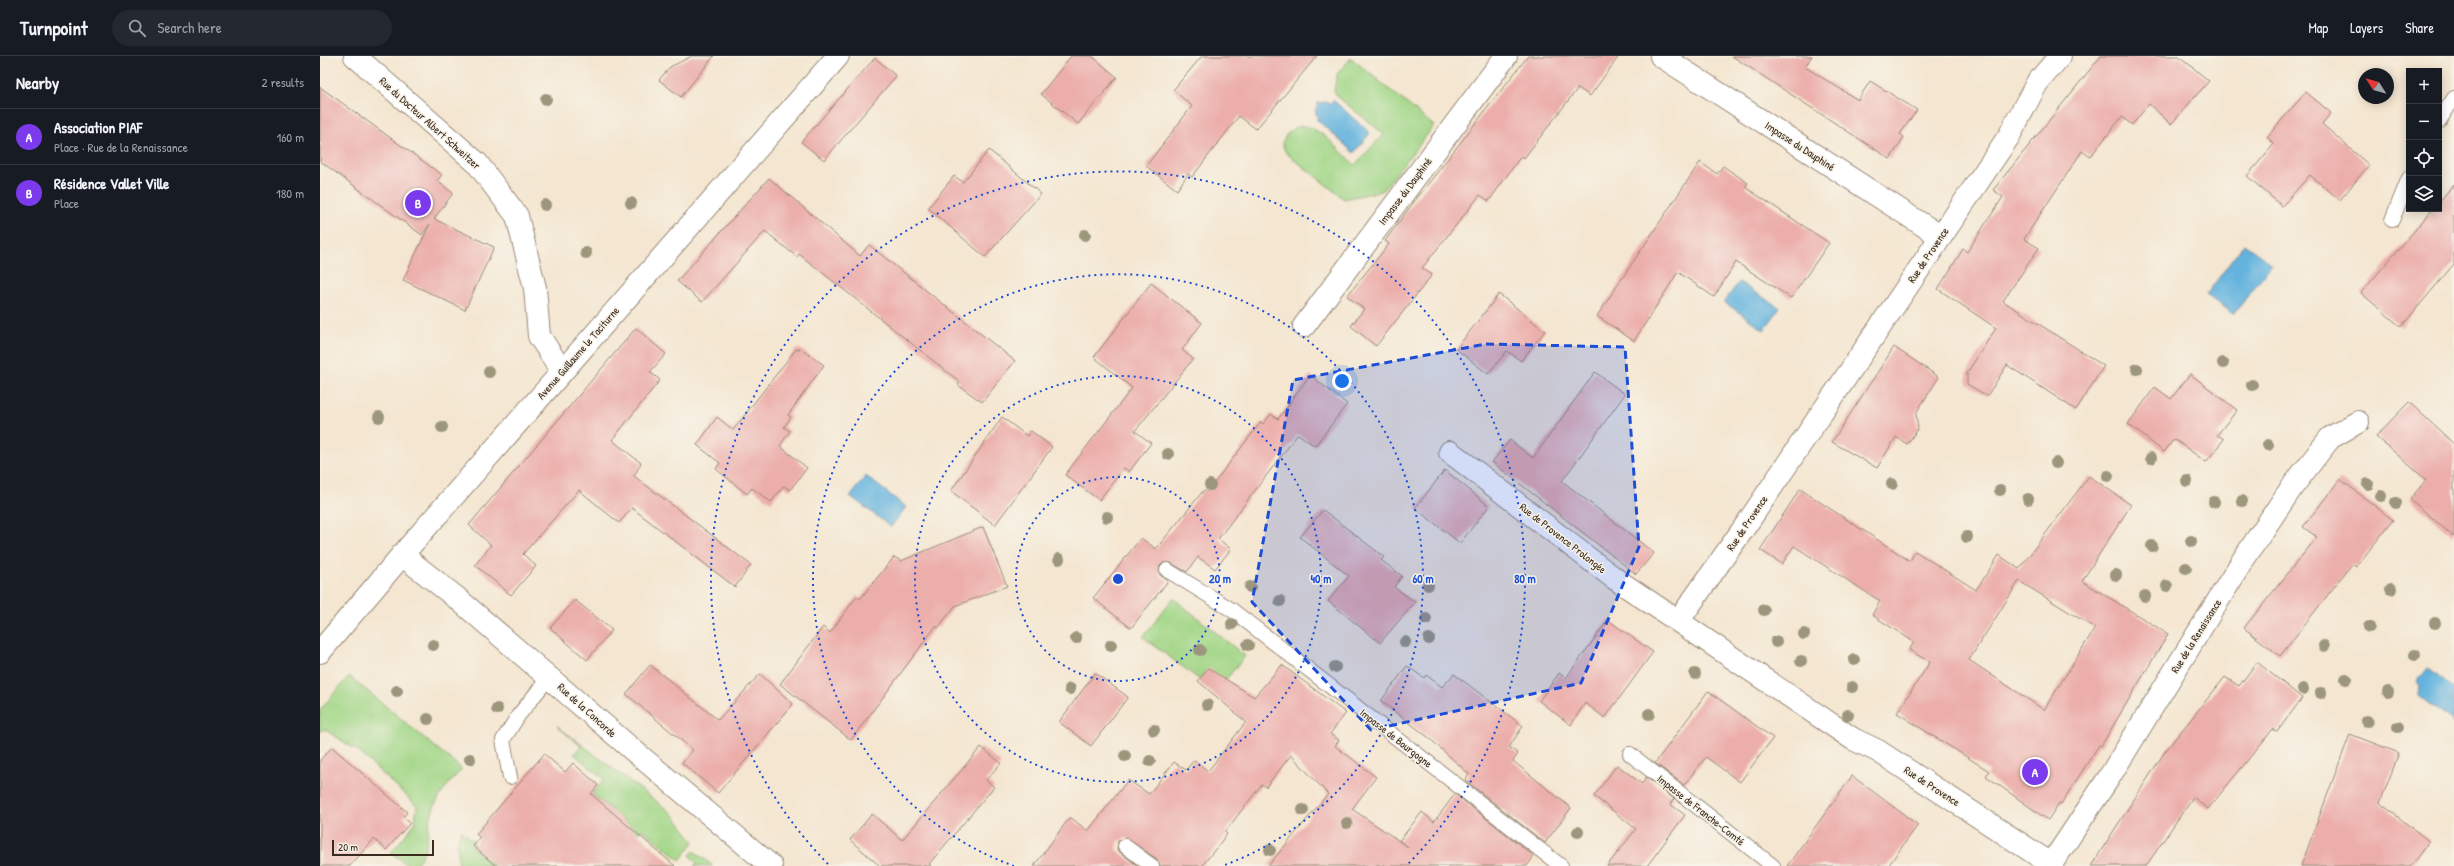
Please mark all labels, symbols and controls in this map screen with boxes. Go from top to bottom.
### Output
search box [112,10,392,46]
text: Turnpoint [20,15,88,41]
icon: search [126,17,148,39]
text: Search here [158,17,222,38]
text: Map [2308,18,2328,37]
text: Layers [2350,18,2383,37]
text: Share [2405,18,2434,37]
north arrow [2358,68,2394,104]
map controls [2406,68,2442,212]
button: + [2406,68,2442,104]
text: Nearby [16,71,59,94]
text: 2 results [262,73,304,91]
street label: Rue du Docteur Albert Schweitzer [376,74,484,173]
button: − [2406,104,2442,140]
text: Association PIAF [54,117,142,138]
street label: Impasse du Dauphiné [1762,118,1838,174]
text: A [26,128,32,146]
text: 160 m [276,128,304,146]
text: Place · Rue de la Renaissance [54,138,188,156]
button: locate [2406,140,2442,176]
street label: Impasse du Dauphiné [1375,154,1435,227]
text: Résidence Vallet Ville [54,173,169,194]
button: layers [2406,176,2442,212]
text: B [26,184,32,202]
text: 180 m [276,184,304,202]
pin: B [405,188,431,218]
text: Place [54,194,79,212]
street label: Rue de Provence [1904,224,1952,285]
street label: Avenue Guillaume le Taciturne [534,303,622,402]
your location [1332,371,1352,391]
street label: Rue de Provence [1723,492,1771,553]
street label: Rue de Provence Prolongée [1517,500,1610,577]
text: 20 m [1209,570,1231,587]
text: 40 m [1311,570,1331,587]
text: 60 m [1412,570,1434,587]
text: 80 m [1514,570,1536,587]
centre of rings [1111,572,1125,586]
street label: Rue de la Renaissance [2168,596,2225,676]
street label: Rue de la Concorde [555,680,620,740]
street label: Impasse de Bourgogne [1357,705,1435,771]
pin: A [2022,757,2048,787]
street label: Rue de Provence [1901,763,1963,810]
street label: Impasse de Franche-Comté [1654,772,1748,849]
scale bar [332,838,434,857]
text: 20 m [338,840,358,854]

